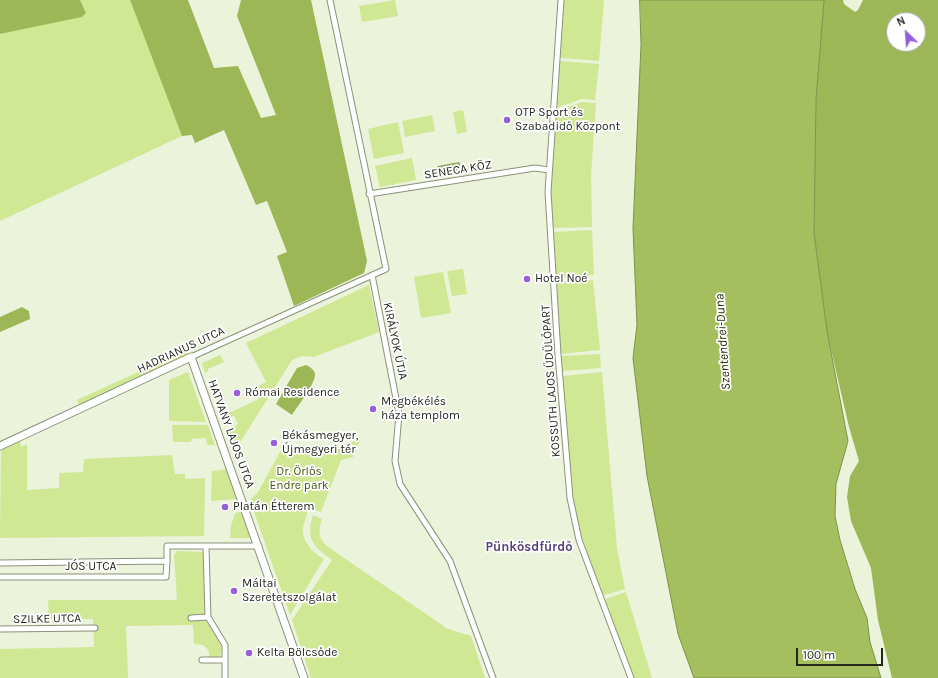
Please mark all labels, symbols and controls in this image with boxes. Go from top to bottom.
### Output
north arrow [886,12,926,52]
text: N [895,14,907,29]
place label: OTP Sport és Szabadidő Központ [515,106,620,134]
marker: OTP Sport és Szabadidő Központ [502,115,512,125]
street label: SENECA KÖZ [423,158,493,182]
place label: Hotel Noé [535,272,587,286]
marker: Hotel Noé [522,274,532,284]
water label: Szentendrei-Duna [712,293,734,391]
street label: KIRÁLYOK ÚTJA [380,301,410,381]
street label: KOSSUTH LAJOS ÜDÜLŐPART [538,304,564,458]
street label: HADRIANUS UTCA [135,323,227,377]
street label: HATVANY LAJOS UTCA [205,378,257,490]
place label: Római Residence [245,386,339,400]
marker: Római Residence [232,388,242,398]
place label: Megbékélés háza templom [381,395,460,423]
marker: Megbékélés háza templom [368,404,378,414]
place label: Békásmegyer, Újmegyeri tér [282,429,358,457]
marker: Békásmegyer, Újmegyeri tér [269,438,279,448]
park label: Dr. Örlős Endre park [269,465,329,493]
place label: Platán Étterem [233,500,314,514]
marker: Platán Étterem [220,502,230,512]
district label: Pünkösdfürdő [485,539,573,555]
street label: JÓS UTCA [66,560,116,574]
place label: Máltai Szeretetszolgálat [242,577,337,605]
marker: Máltai Szeretetszolgálat [229,586,239,596]
street label: SZILKE UTCA [13,611,81,627]
scale bar [798,640,885,666]
place label: Kelta Bölcsőde [257,646,337,660]
marker: Kelta Bölcsőde [244,648,254,658]
text: 100 m [803,648,835,662]

